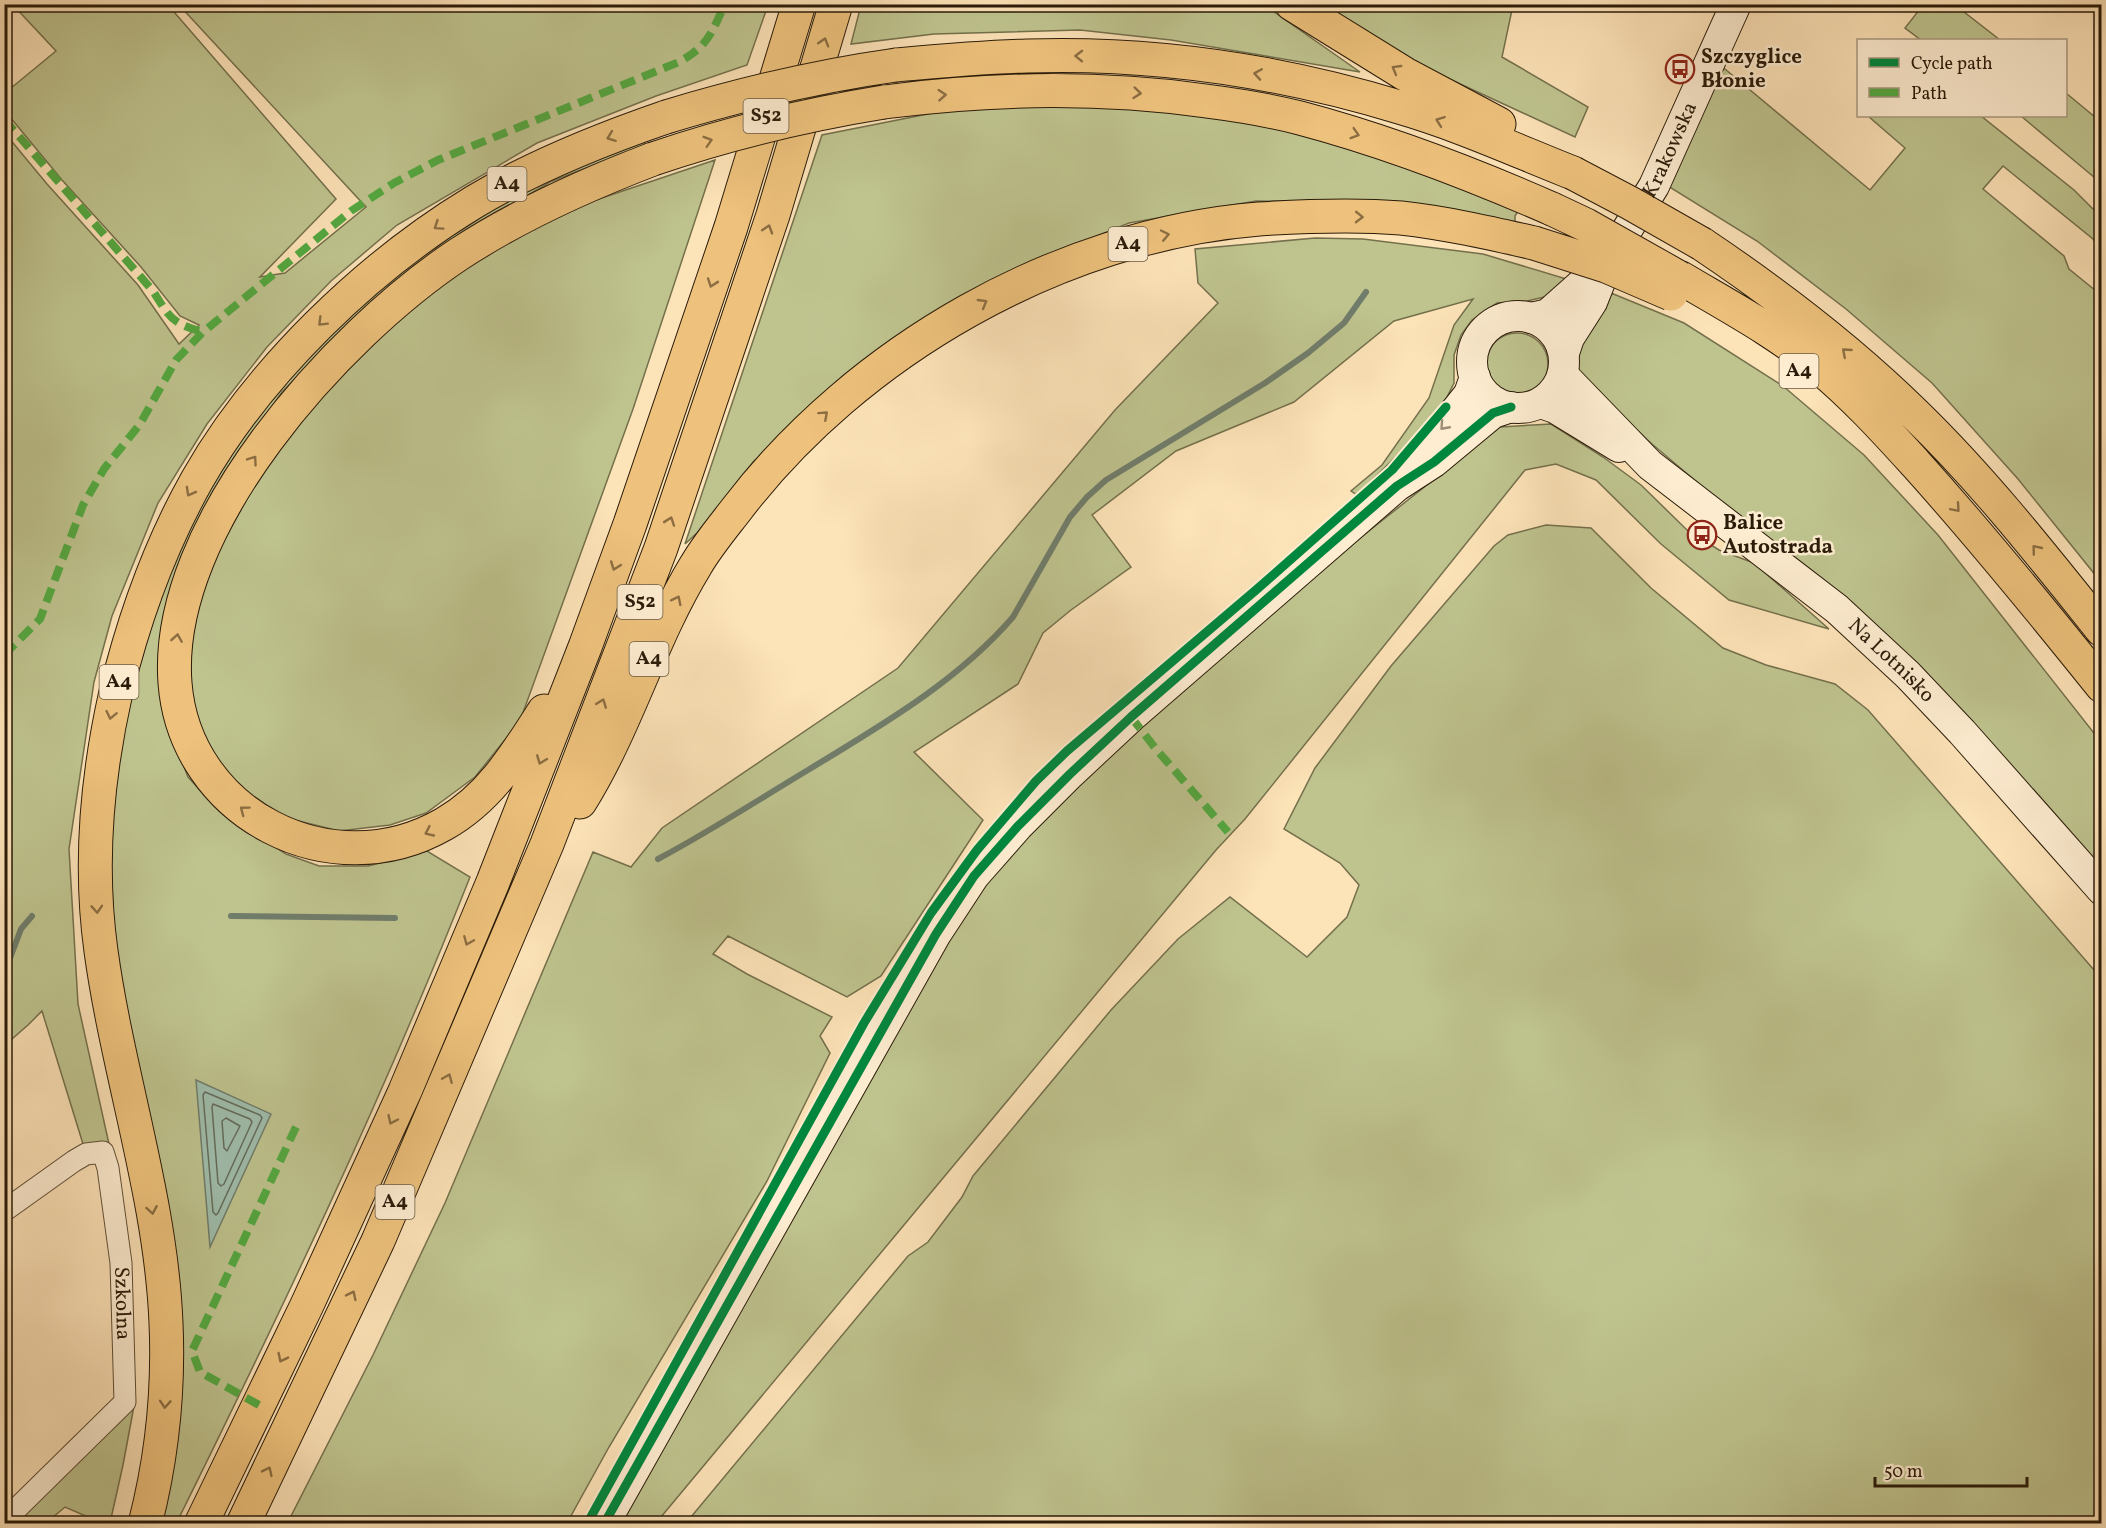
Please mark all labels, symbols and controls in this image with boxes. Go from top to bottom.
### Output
one-way arrow [817,37,829,48]
legend [1857,39,2067,117]
place label: Szczyglice Błonie [1701,43,1802,96]
one-way arrow [1074,50,1083,63]
text: Cycle path [1911,52,1993,77]
bus stop icon: Szczyglice Błonie [1664,53,1696,85]
one-way arrow [1392,65,1402,76]
one-way arrow [1253,68,1263,81]
text: Path [1911,82,1947,107]
one-way arrow [1132,86,1141,99]
one-way arrow [938,89,947,102]
street label: Krakowska [1635,97,1705,204]
road number: S52 [744,99,789,133]
one-way arrow [1435,116,1446,129]
one-way arrow [1349,127,1360,139]
one-way arrow [606,130,617,142]
one-way arrow [702,136,713,148]
road number: A4 [488,167,526,201]
one-way arrow [1354,210,1363,223]
one-way arrow [433,219,444,230]
one-way arrow [761,224,774,235]
road number: A4 [1108,227,1148,261]
one-way arrow [1160,229,1170,242]
one-way arrow [707,277,720,288]
one-way arrow [977,299,988,311]
one-way arrow [319,315,330,326]
one-way arrow [1842,348,1853,359]
road number: A4 [1780,354,1818,388]
one-way arrow [817,411,828,422]
one-way arrow [1440,419,1451,430]
one-way arrow [245,455,256,466]
one-way arrow [186,486,197,496]
one-way arrow [1949,501,1960,512]
place label: Balice Autostrada [1723,509,1833,562]
one-way arrow [663,516,675,527]
bus stop icon: Balice Autostrada [1686,519,1718,551]
one-way arrow [2033,545,2044,556]
one-way arrow [609,560,622,571]
road number: S52 [618,585,662,619]
one-way arrow [670,596,681,606]
street label: Na Lotnisko [1841,612,1941,709]
one-way arrow [171,633,183,643]
road number: A4 [630,642,668,676]
road number: A4 [100,665,138,699]
one-way arrow [595,699,607,710]
one-way arrow [105,709,118,719]
one-way arrow [536,754,548,765]
one-way arrow [240,807,251,818]
one-way arrow [424,825,435,837]
one-way arrow [90,904,103,913]
one-way arrow [463,935,475,946]
one-way arrow [441,1073,453,1084]
one-way arrow [387,1114,399,1125]
road number: A4 [376,1185,414,1219]
one-way arrow [145,1205,158,1215]
street label: Szkolna [107,1266,138,1340]
one-way arrow [345,1290,357,1301]
one-way arrow [277,1351,289,1362]
one-way arrow [159,1400,172,1409]
scale bar [1875,1450,2026,1488]
text: 50 m [1884,1460,1923,1485]
one-way arrow [260,1466,272,1477]

